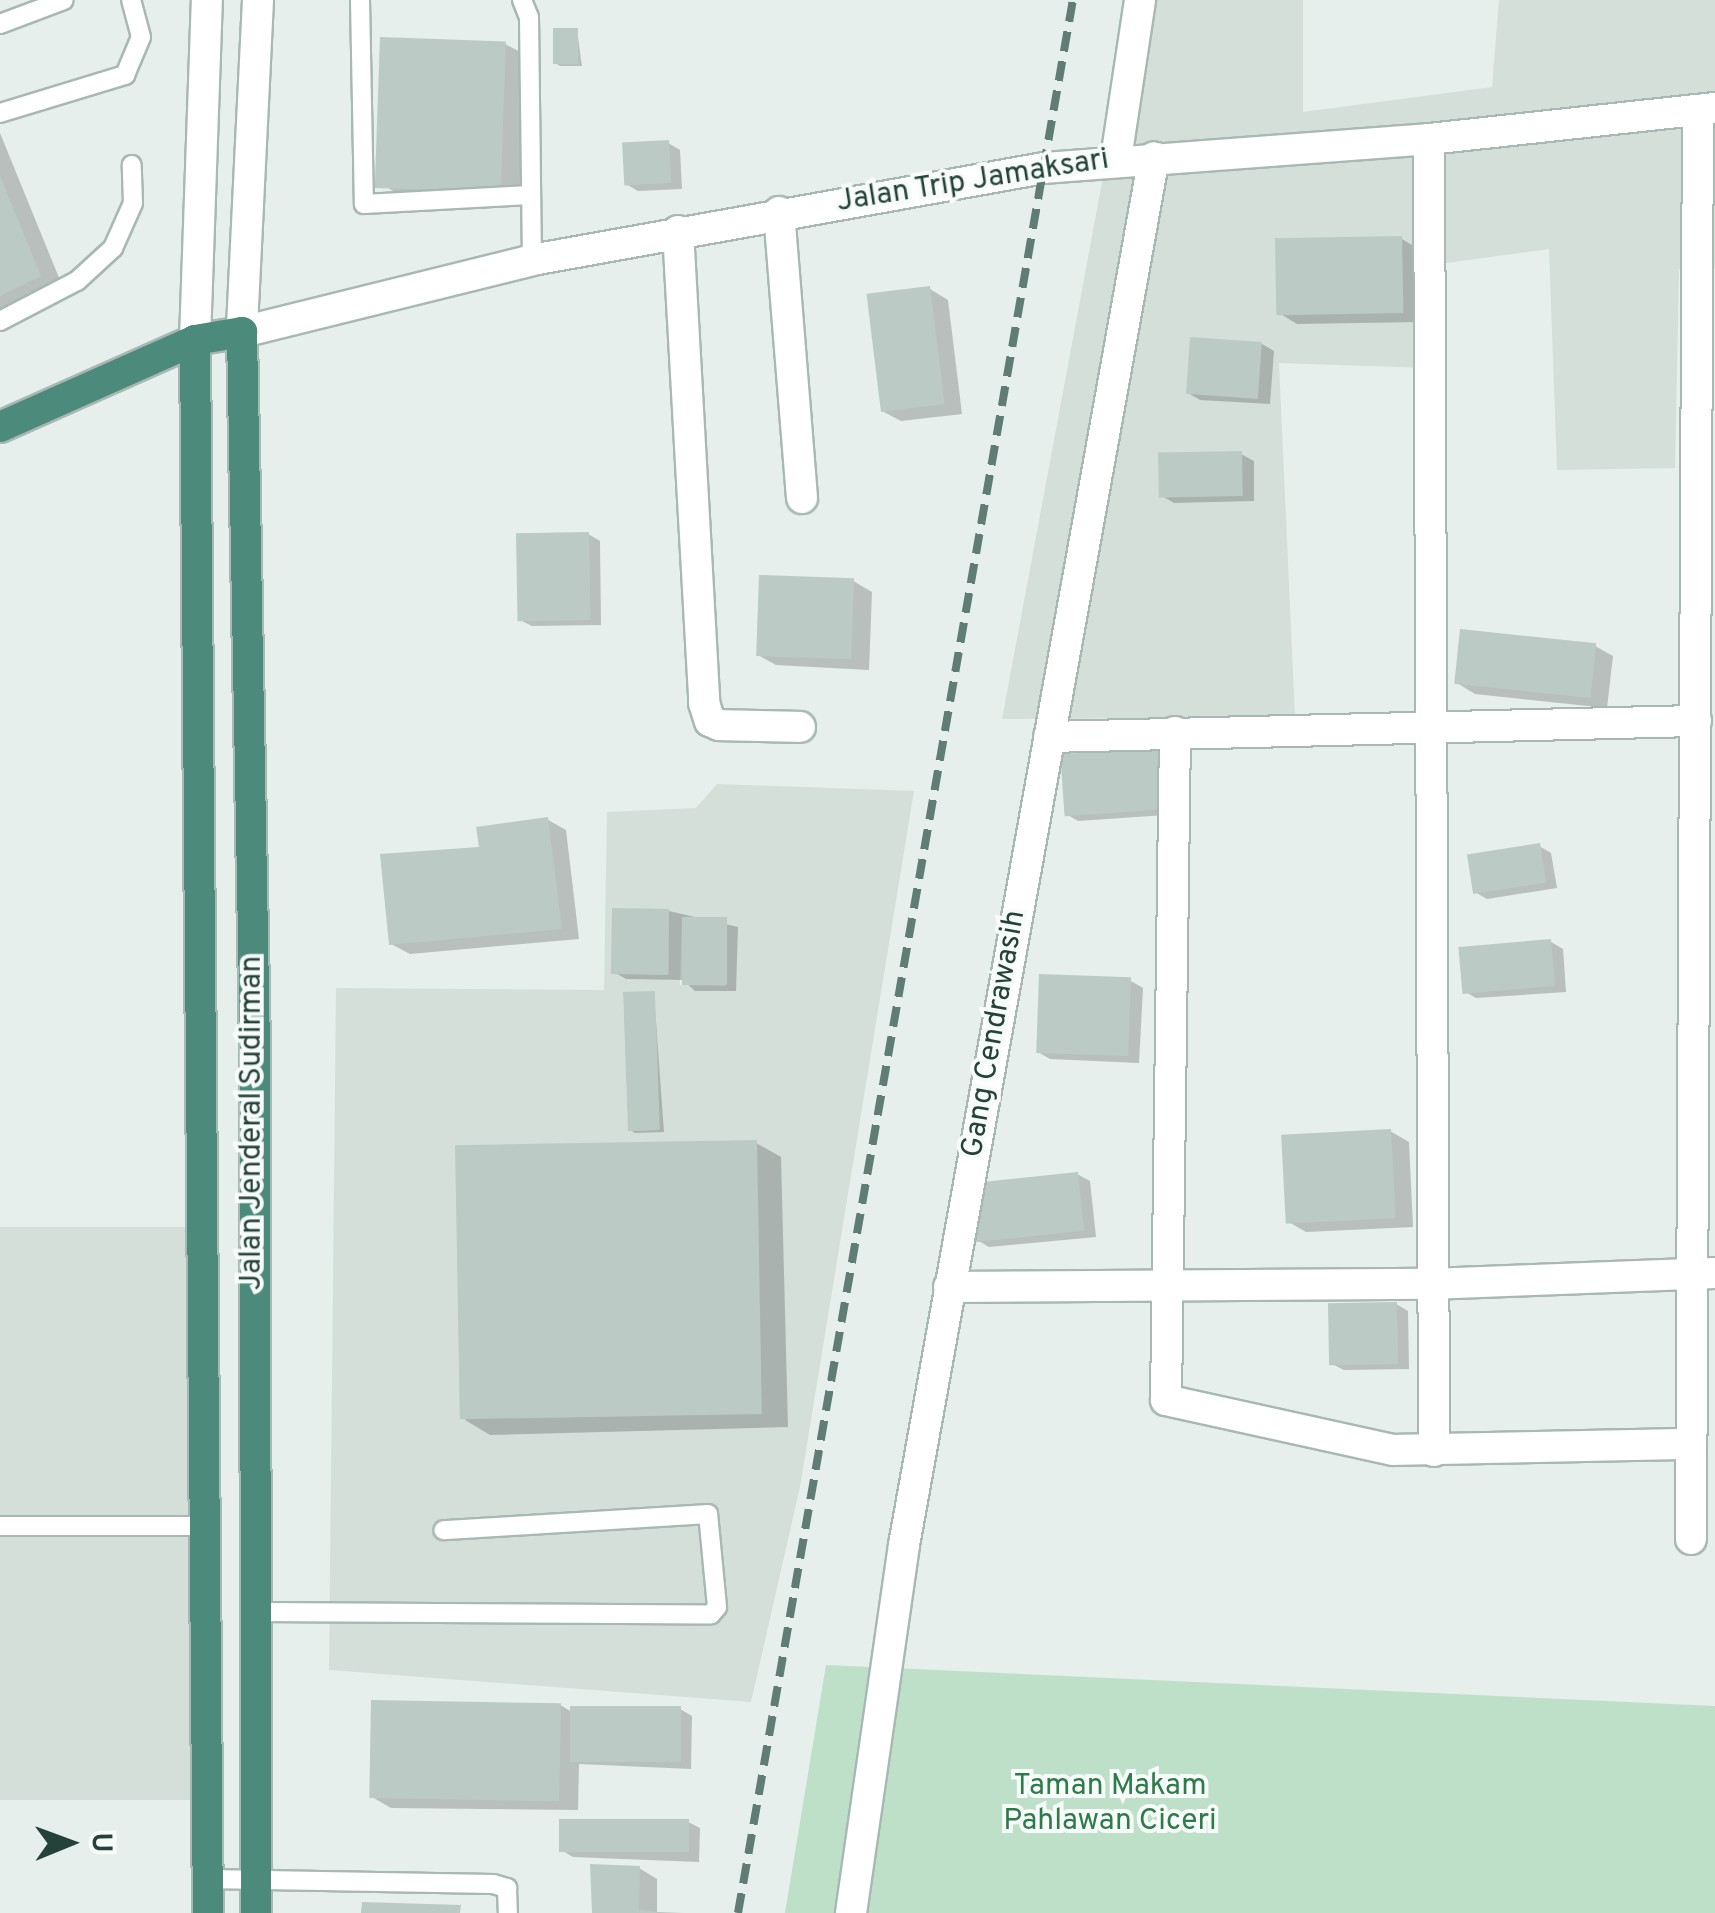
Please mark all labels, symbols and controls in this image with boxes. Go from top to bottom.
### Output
street label: Jalan Trip Jamaksari [834,143,1112,221]
street label: Gang Cendrawasih [956,908,1034,1160]
street label: Jalan Jenderal Sudirman [235,956,271,1290]
park label: Taman Makam Pahlawan Ciceri [1003,1769,1217,1840]
north arrow [20,1793,120,1893]
text: U [82,1832,118,1853]

